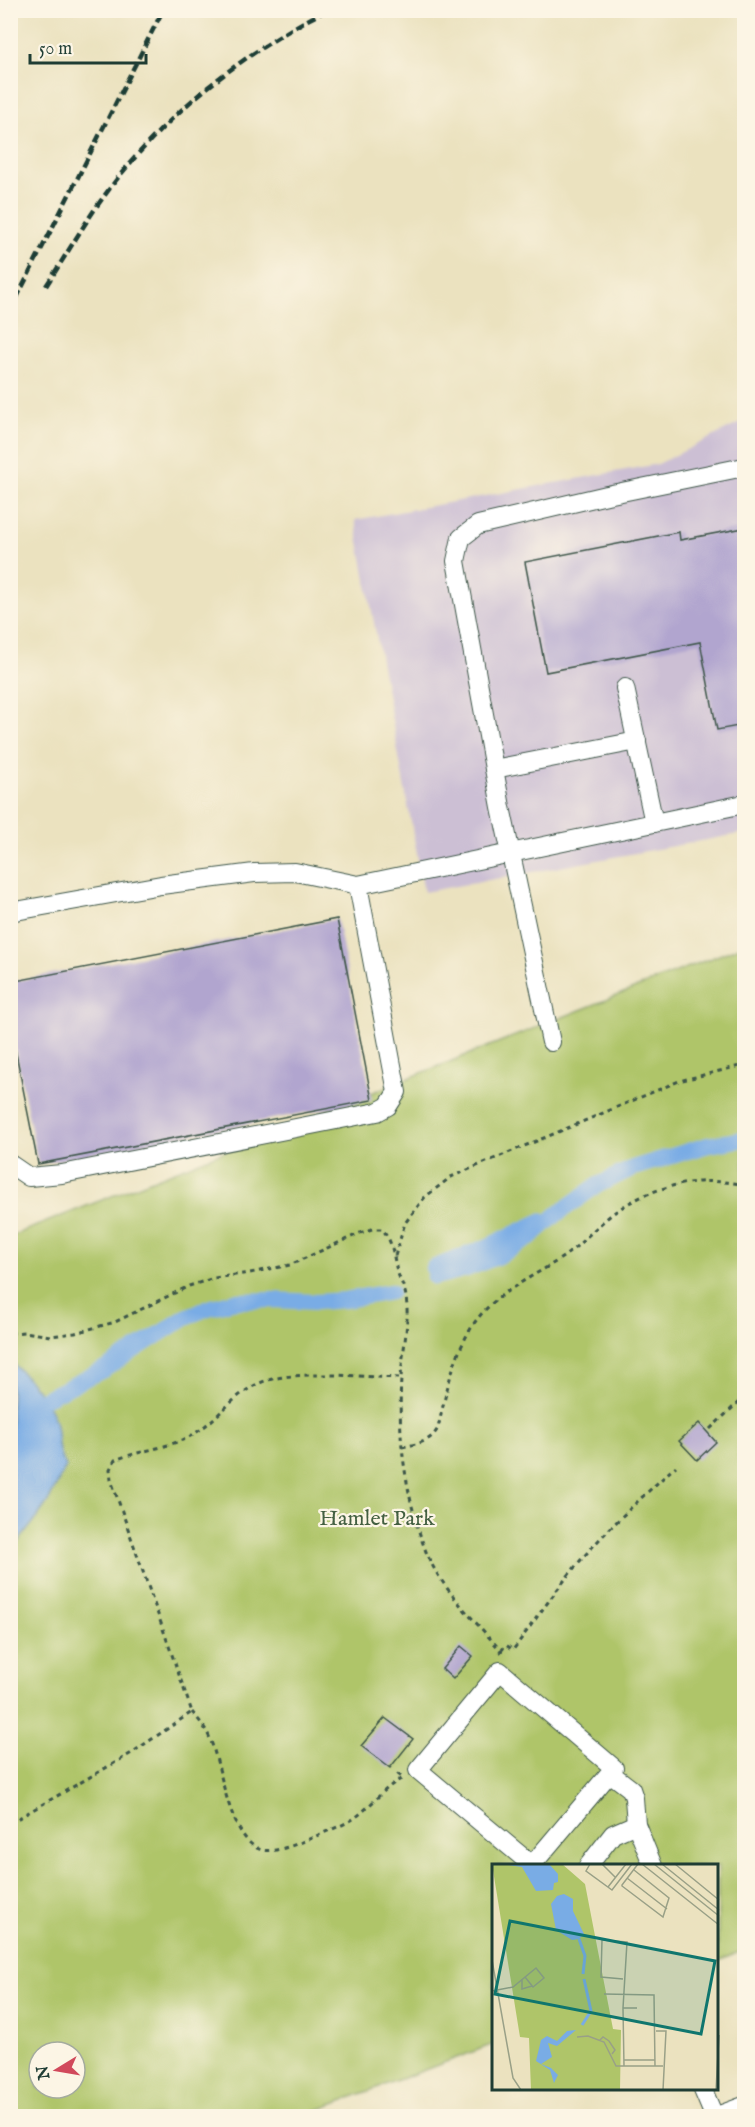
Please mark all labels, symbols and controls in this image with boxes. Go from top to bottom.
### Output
scale bar [30,27,146,65]
text: 50 m [39,38,72,61]
park label: Hamlet Park [319,1505,435,1533]
inset map [492,1864,719,2091]
north arrow [27,2040,87,2100]
text: N [33,2064,56,2082]

